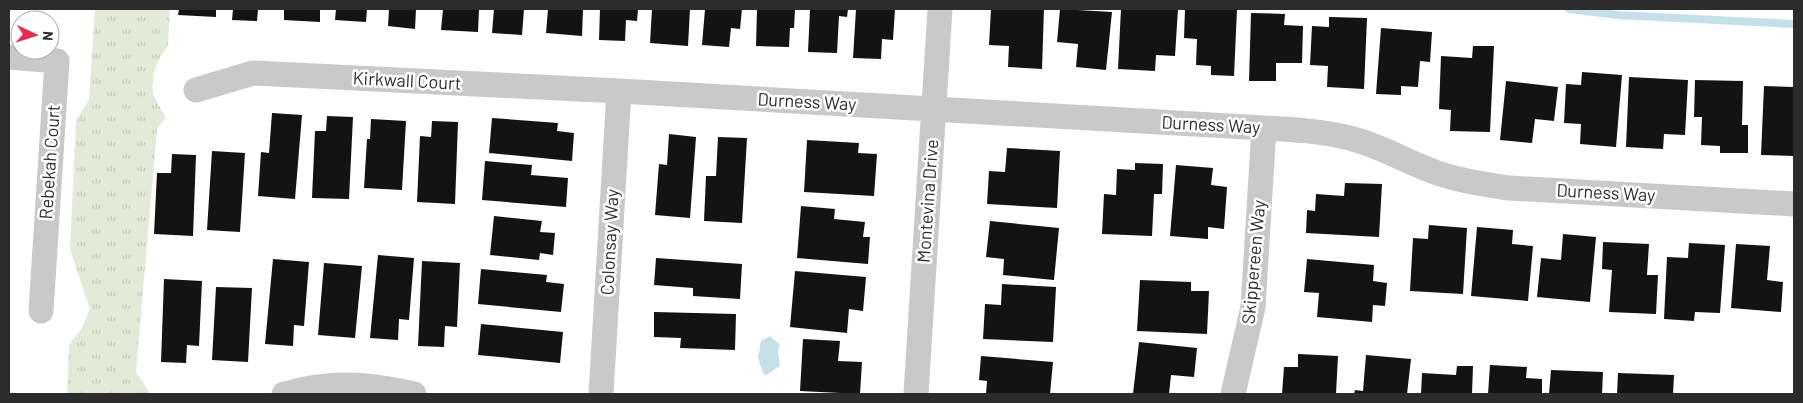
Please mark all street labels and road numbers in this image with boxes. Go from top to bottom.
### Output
street label: Kirkwall Court [352,66,462,94]
street label: Durness Way [757,87,857,115]
street label: Rebekah Court [34,104,64,220]
street label: Durness Way [1161,110,1261,138]
street label: Montevina Drive [912,138,942,263]
street label: Durness Way [1556,178,1656,206]
street label: Colonsay Way [595,188,623,296]
street label: Skippereen Way [1237,199,1269,325]

